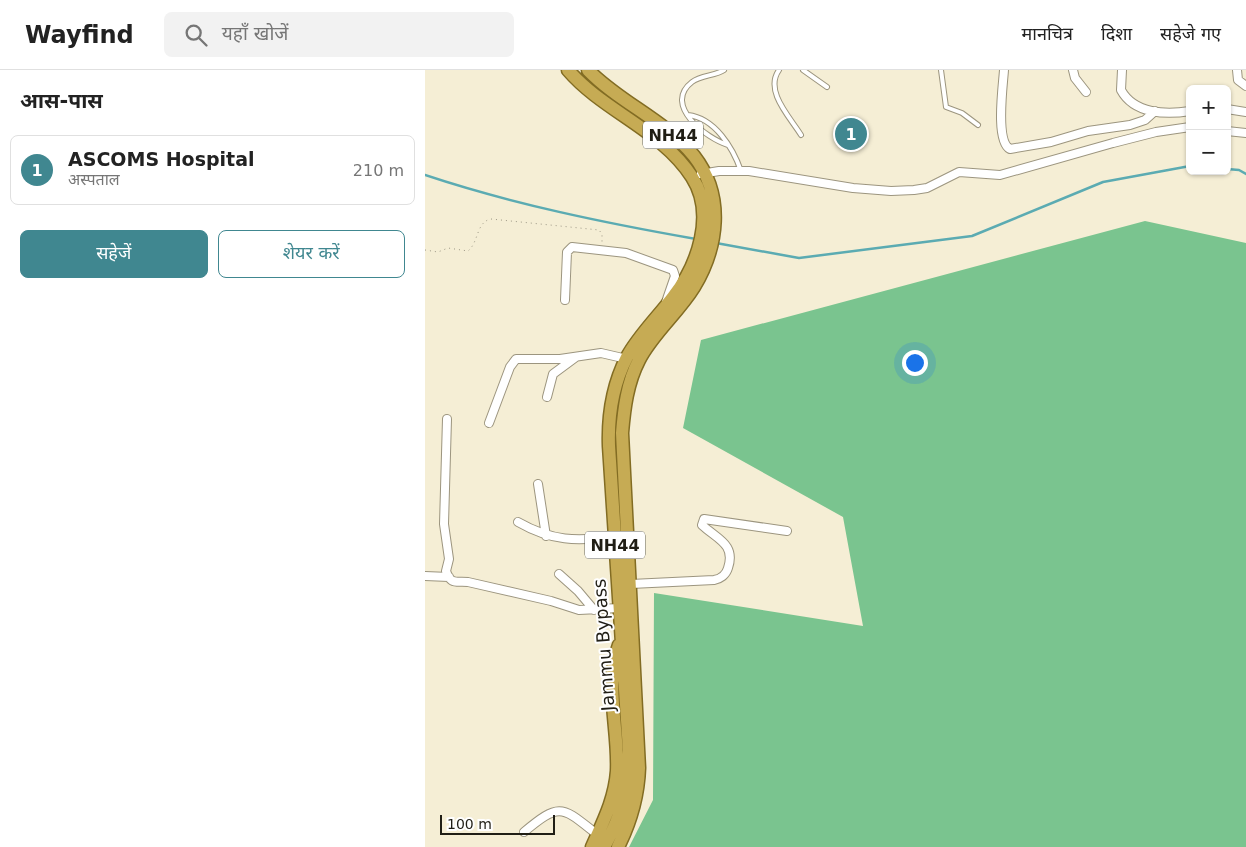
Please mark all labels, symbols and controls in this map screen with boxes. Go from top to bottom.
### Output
search box [164,12,514,57]
text: Wayfind [25,21,134,49]
icon: search [182,21,210,49]
text: यहाँ खोजें [222,22,288,44]
text: मानचित्र [1022,23,1073,44]
text: दिशा [1101,23,1132,44]
text: सहेजे गए [1160,23,1221,44]
map controls [1186,85,1231,175]
button: + [1186,85,1231,130]
text: आस-पास [20,89,103,113]
pin: 1 [835,115,867,153]
road number: NH44 [643,122,703,148]
button: − [1186,130,1231,175]
text: ASCOMS Hospital [68,148,254,170]
text: 1 [31,161,43,180]
text: 210 m [353,161,404,180]
text: अस्पताल [68,170,120,189]
button: सहेजें [20,230,208,278]
button: शेयर करें [218,230,405,278]
your location [902,350,928,376]
road number: NH44 [585,532,645,558]
street label: Jammu Bypass [588,578,619,713]
scale bar [440,812,555,835]
text: 100 m [447,816,492,832]

